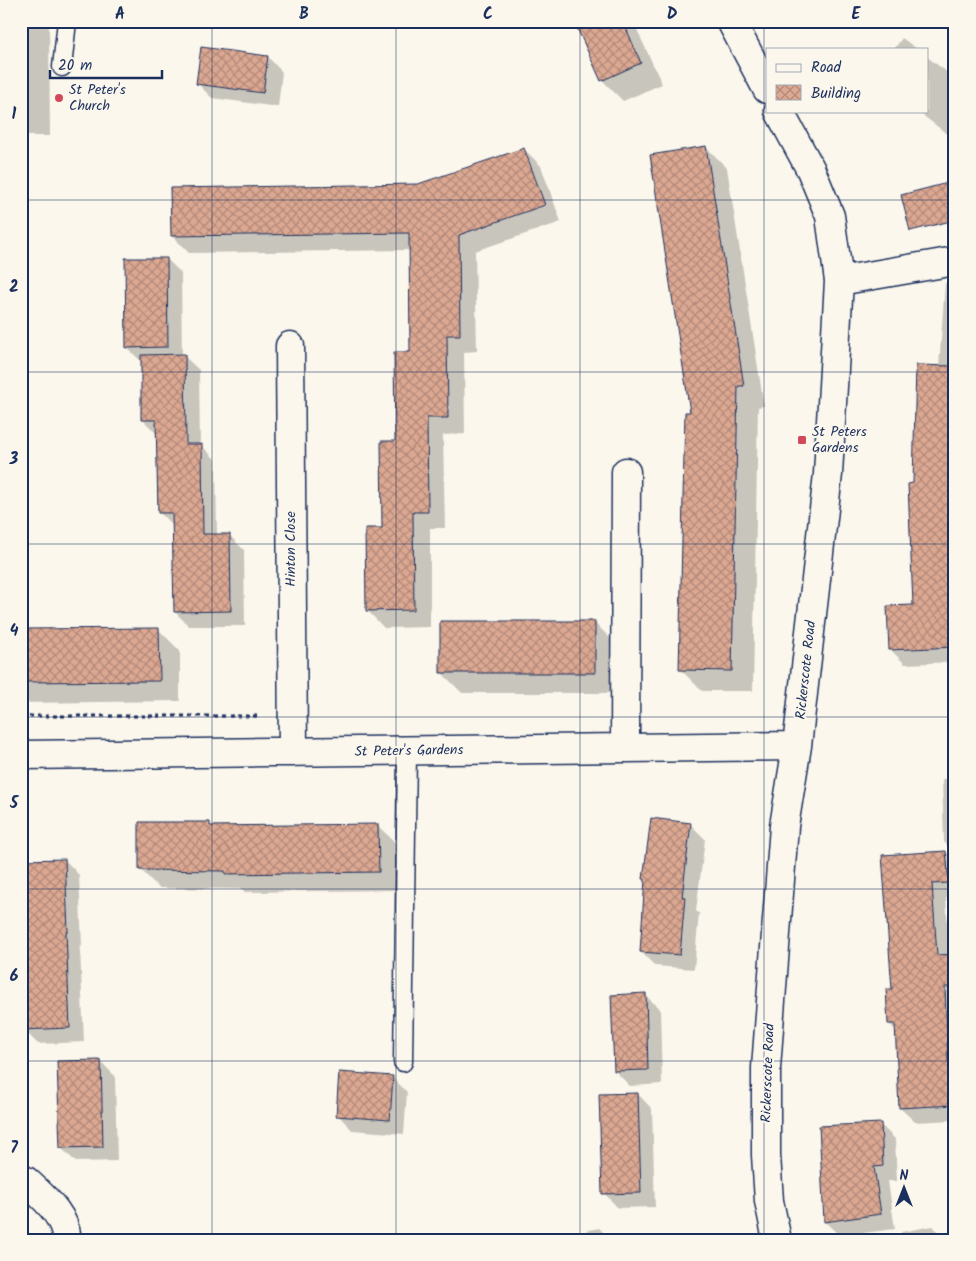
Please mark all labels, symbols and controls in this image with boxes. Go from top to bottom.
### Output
text: A [115,2,125,27]
text: B [299,2,309,27]
text: C [483,2,493,27]
text: D [667,2,678,27]
text: E [852,2,862,27]
scale bar [50,48,162,80]
legend [766,48,928,112]
text: 20 m [58,54,92,78]
text: Road [811,56,842,80]
place label: St Peter's Church [69,79,126,117]
text: Building [811,82,861,106]
marker: St Peter's Church [53,92,65,104]
text: 1 [12,102,17,127]
text: 2 [9,275,19,300]
place label: St Peters Gardens [812,421,867,459]
marker: St Peters Gardens [796,434,808,446]
text: 3 [9,447,19,472]
street label: Hinton Close [280,511,302,587]
text: 4 [10,619,19,644]
street label: Rickerscote Road [790,619,822,720]
street label: St Peter's Gardens [354,739,464,763]
text: 5 [9,791,20,816]
text: 6 [10,964,19,989]
street label: Rickerscote Road [755,1022,781,1123]
text: 7 [10,1136,18,1161]
north arrow [878,1164,928,1214]
text: N [900,1165,909,1187]

